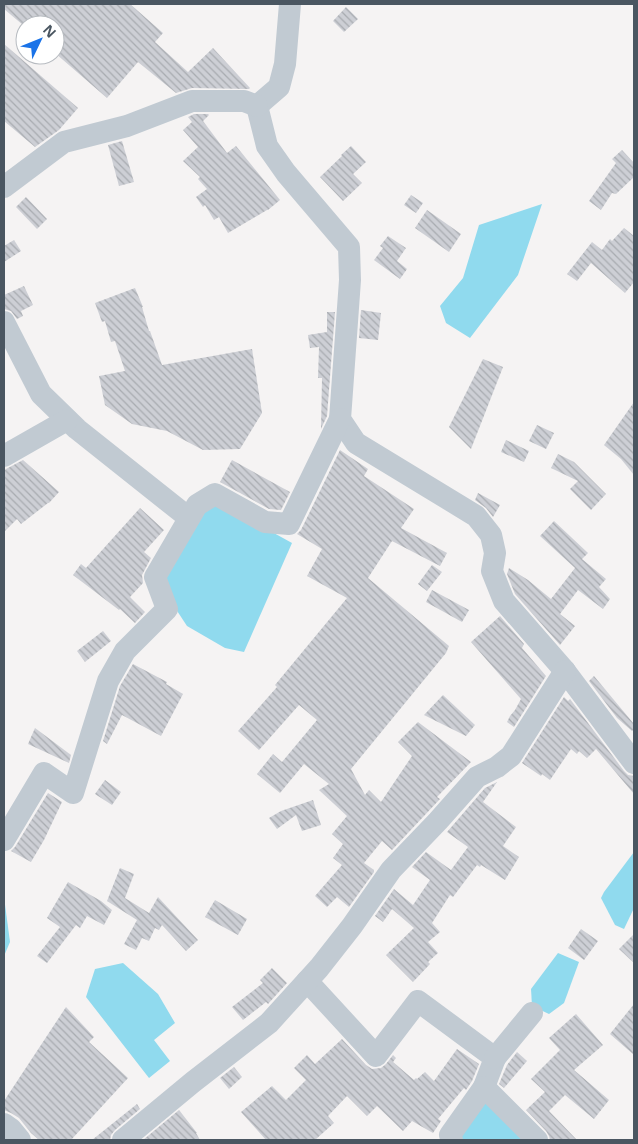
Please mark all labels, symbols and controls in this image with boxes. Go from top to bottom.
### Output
north arrow [15,15,65,65]
text: N [39,20,61,41]

